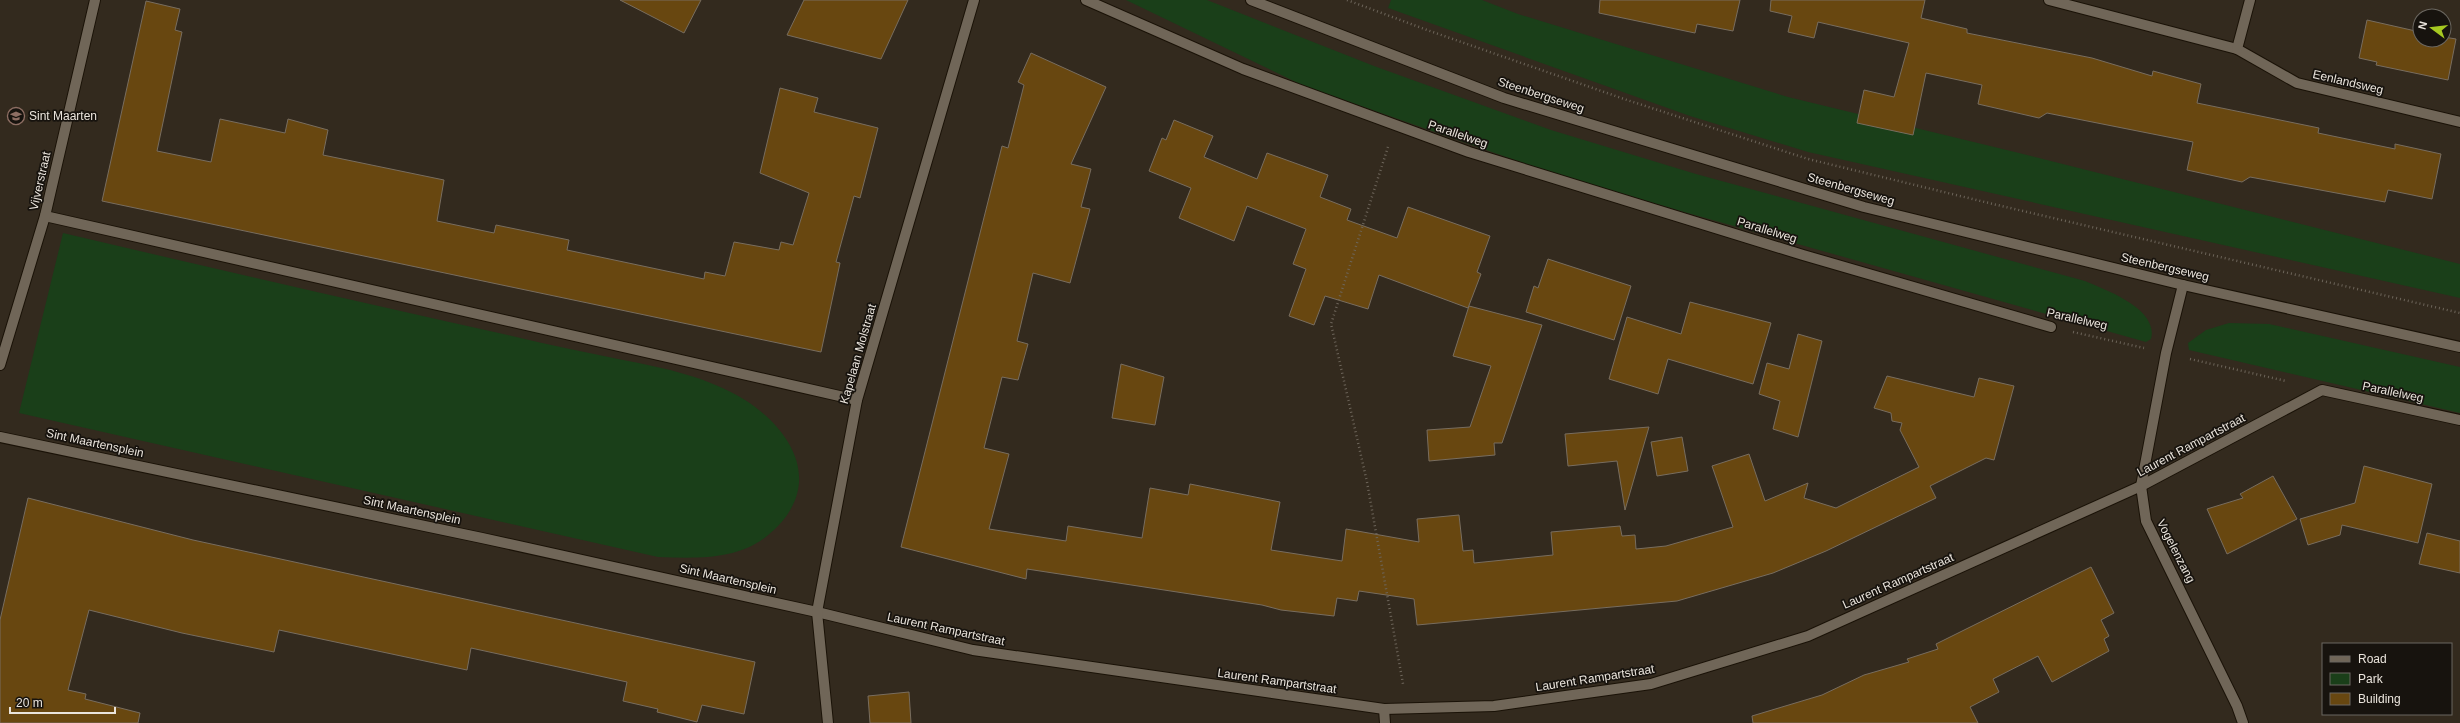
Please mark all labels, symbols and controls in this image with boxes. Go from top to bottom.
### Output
north arrow [2412,8,2452,48]
text: N [2416,20,2429,31]
street label: Eenlandsweg [2311,67,2385,97]
street label: Steenbergseweg [1496,74,1586,116]
school or university icon: Sint Maarten [6,106,26,126]
place label: Sint Maarten [29,109,97,123]
street label: Parallelweg [1426,117,1490,151]
street label: Vijverstraat [26,150,54,212]
street label: Steenbergseweg [1806,170,1896,208]
street label: Parallelweg [1735,214,1799,246]
street label: Steenbergseweg [2120,250,2210,284]
street label: Kapelaan Molstraat [837,302,879,406]
street label: Parallelweg [2045,305,2109,333]
street label: Parallelweg [2361,379,2425,405]
street label: Laurent Rampartstraat [2135,410,2248,479]
street label: Sint Maartensplein [45,426,145,460]
street label: Sint Maartensplein [362,493,462,527]
street label: Vogelenzang [2154,517,2198,585]
street label: Laurent Rampartstraat [1840,550,1956,612]
street label: Sint Maartensplein [678,561,778,597]
street label: Laurent Rampartstraat [886,610,1007,648]
legend [2322,643,2452,715]
text: Road [2358,652,2387,666]
street label: Laurent Rampartstraat [1535,662,1656,694]
street label: Laurent Rampartstraat [1217,666,1338,696]
text: Park [2358,672,2384,686]
scale bar [10,689,115,715]
text: Building [2358,692,2401,706]
text: 20 m [16,696,43,710]

